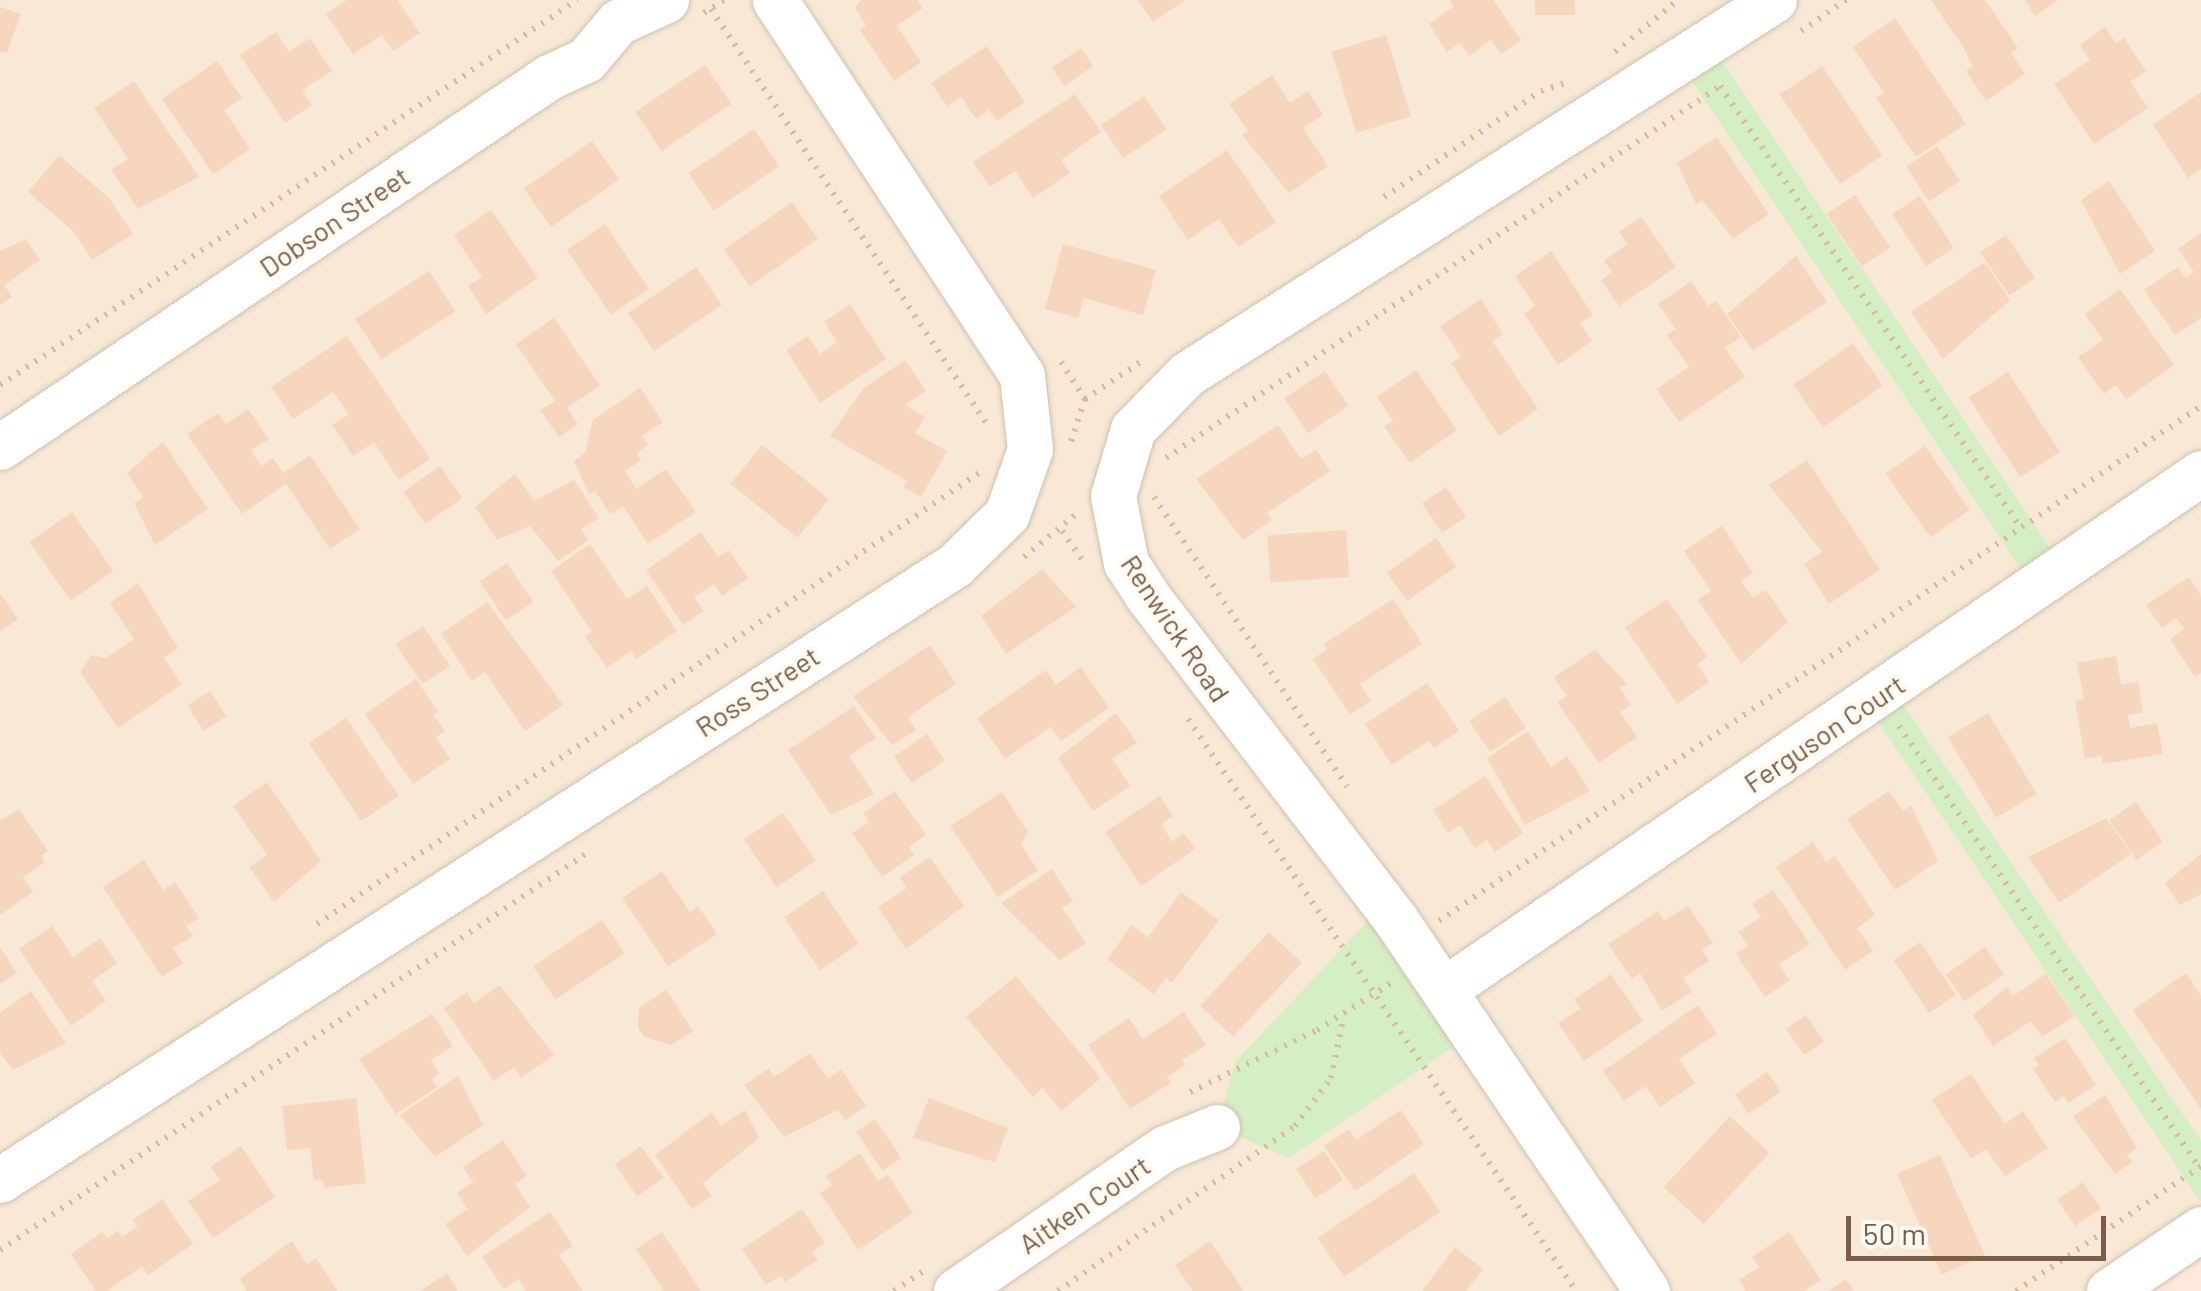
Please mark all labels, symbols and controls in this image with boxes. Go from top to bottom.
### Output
street label: Dobson Street [253,159,415,283]
street label: Renwick Road [1114,548,1238,708]
street label: Ross Street [689,639,825,743]
street label: Ferguson Court [1737,667,1911,799]
street label: Aitken Court [1012,1148,1156,1260]
scale bar [1851,1196,2111,1258]
text: 50 m [1863,1215,1926,1251]

